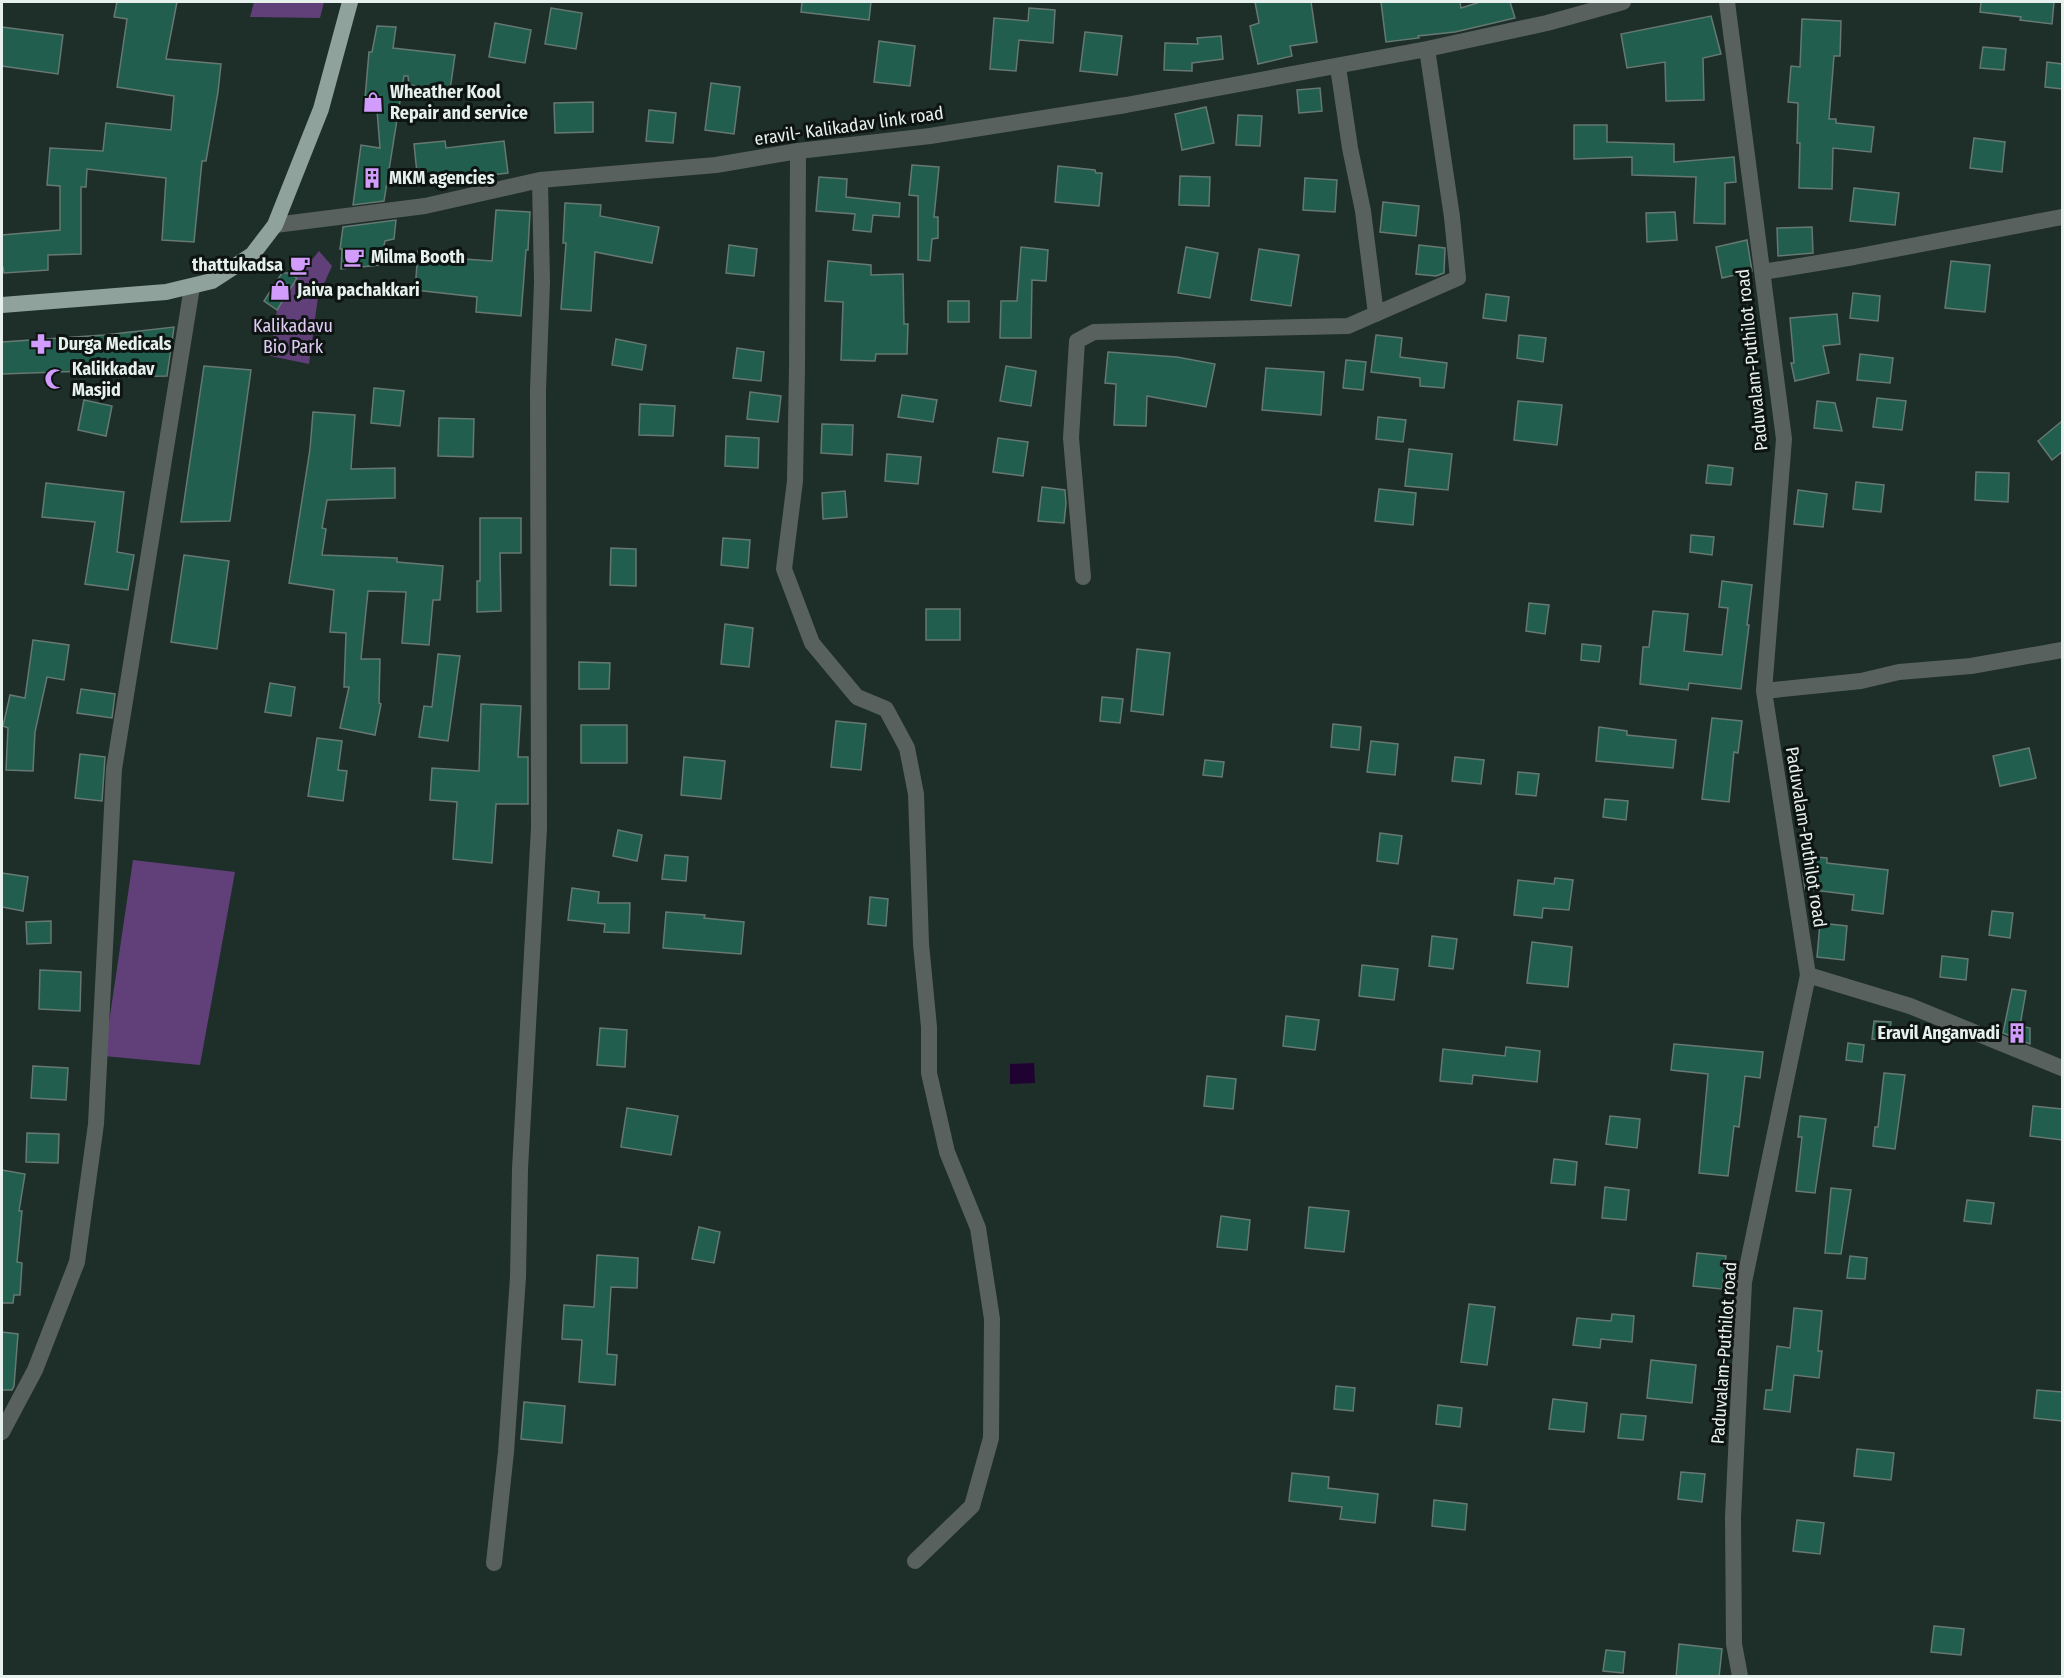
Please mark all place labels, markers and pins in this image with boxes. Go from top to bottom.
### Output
place label: Wheather Kool Repair and service [390,81,528,124]
shop icon: Wheather Kool Repair and service [361,90,385,114]
building icon: MKM agencies [360,166,384,190]
place label: MKM agencies [389,167,495,189]
cafe icon: Milma Booth [342,245,366,269]
place label: Milma Booth [371,246,465,268]
cafe icon: thattukadsa [288,253,312,277]
place label: thattukadsa [192,254,283,276]
shop icon: Jaiva pachakkari [268,278,292,302]
place label: Jaiva pachakkari [296,279,420,301]
pharmacy icon: Durga Medicals [29,332,53,356]
place label: Durga Medicals [58,333,172,355]
place label: Kalikkadav Masjid [72,358,155,401]
mosque icon: Kalikkadav Masjid [43,367,67,391]
building icon: Eravil Anganvadi [2005,1021,2029,1045]
place label: Eravil Anganvadi [1878,1022,2000,1044]

